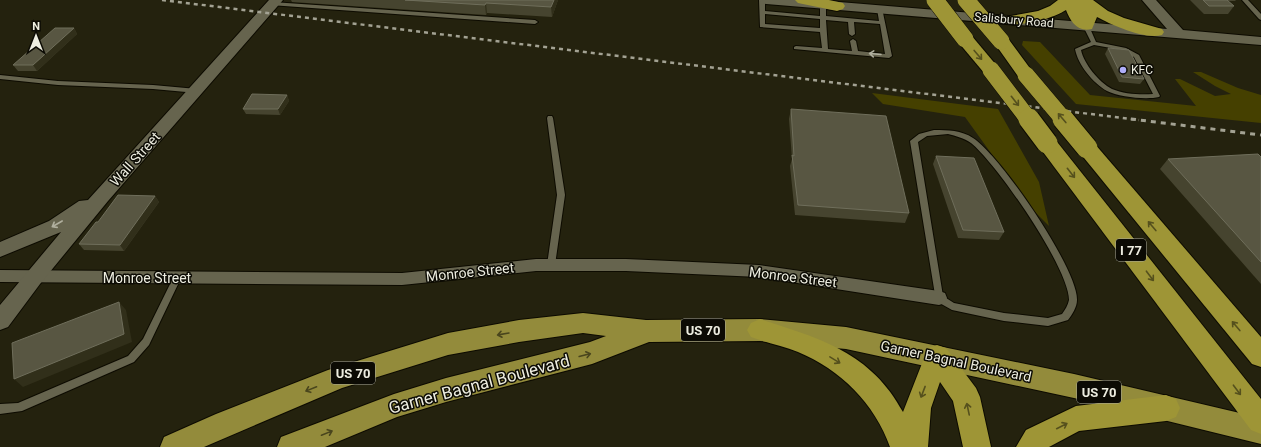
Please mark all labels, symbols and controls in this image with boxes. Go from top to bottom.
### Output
street label: Salisbury Road [974,10,1054,30]
north arrow [16,16,56,56]
text: N [32,20,40,33]
one-way arrow [973,49,982,60]
one-way arrow [869,51,882,58]
place label: KFC [1131,63,1153,77]
marker: KFC [1118,65,1128,75]
one-way arrow [1010,96,1019,107]
one-way arrow [1057,112,1066,123]
street label: Wall Street [107,128,164,189]
one-way arrow [1066,168,1075,179]
one-way arrow [51,221,63,229]
one-way arrow [1148,221,1157,232]
road number: I 77 [1116,239,1146,261]
street label: Monroe Street [425,259,515,285]
street label: Monroe Street [748,264,838,290]
street label: Monroe Street [103,270,192,286]
one-way arrow [1146,270,1154,281]
road number: US 70 [681,319,725,341]
one-way arrow [1231,321,1240,331]
one-way arrow [496,330,509,338]
street label: Garner Bagnal Boulevard [879,337,1033,385]
street label: Garner Bagnal Boulevard [386,350,572,418]
one-way arrow [578,351,591,358]
one-way arrow [829,356,841,364]
road number: US 70 [331,362,375,384]
road number: US 70 [1077,381,1121,403]
one-way arrow [1233,384,1242,395]
one-way arrow [305,386,317,393]
one-way arrow [919,386,927,398]
one-way arrow [964,403,972,416]
one-way arrow [1056,422,1068,429]
one-way arrow [321,428,333,436]

